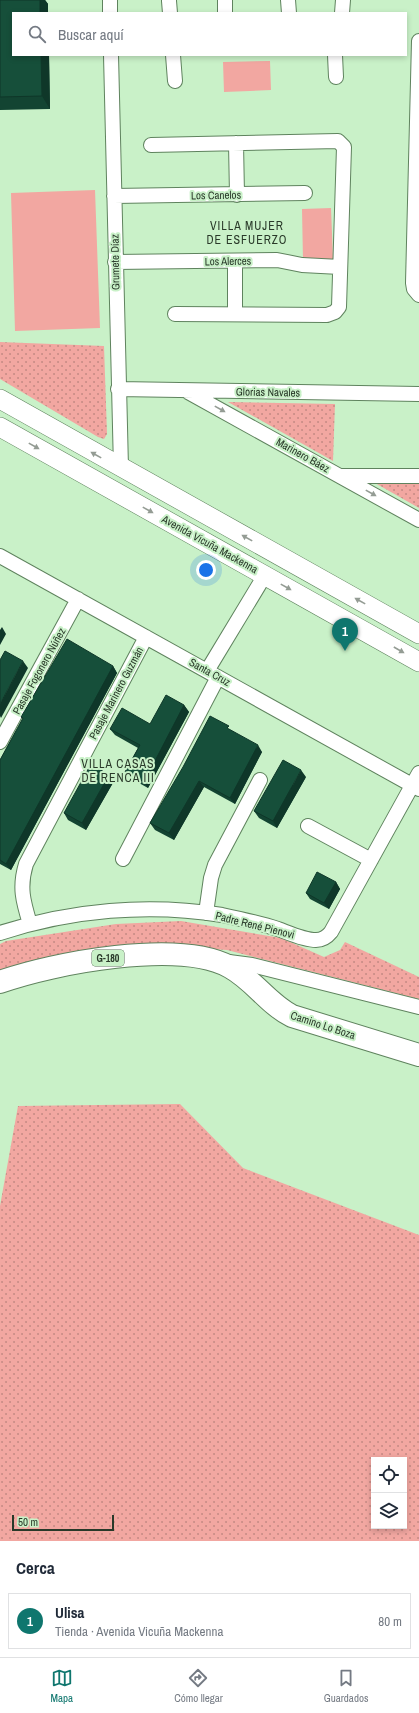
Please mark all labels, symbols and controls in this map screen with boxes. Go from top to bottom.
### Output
search box [12,12,407,56]
icon: search [26,23,48,45]
text: Buscar aquí [58,24,124,45]
street label: Los Canelos [191,188,242,202]
district label: VILLA MUJER DE ESFUERZO [207,218,288,248]
street label: Grumete Díaz [108,233,122,290]
street label: Los Alerces [205,254,252,268]
street label: Glorias Navales [236,384,301,400]
one-way arrow [214,406,226,413]
street label: Marinero Báez [274,435,333,476]
one-way arrow [28,443,40,450]
one-way arrow [90,451,102,458]
one-way arrow [365,489,377,496]
one-way arrow [142,506,153,513]
street label: Avenida Vicuña Mackenna [159,511,260,576]
one-way arrow [241,535,253,542]
your location [196,560,216,580]
one-way arrow [280,583,291,590]
one-way arrow [354,598,366,605]
pin: 1 [332,618,358,651]
street label: Pasaje Fogonero Núñez [9,625,69,717]
street label: Pasaje Marinero Guzmán [86,644,146,742]
one-way arrow [394,646,404,654]
street label: Santa Cruz [187,655,234,689]
district label: VILLA CASAS DE RENCA III [81,756,155,786]
street label: Padre René Pienovi [214,908,296,942]
road number: G-180 [92,950,124,966]
street label: Camino Lo Boza [289,1008,357,1042]
map controls [371,1457,407,1529]
button: locate [371,1457,407,1493]
button: layers [371,1493,407,1529]
scale bar [12,1513,114,1532]
text: 50 m [18,1515,38,1529]
text: Cerca [16,1556,55,1579]
text: Ulisa [55,1602,84,1623]
text: 1 [27,1613,33,1630]
text: 80 m [378,1613,402,1630]
text: Tienda · Avenida Vicuña Mackenna [55,1623,223,1640]
tab: Mapa [51,1667,73,1705]
tab: Cómo llegar [174,1667,223,1705]
tab: Guardados [324,1667,368,1705]

